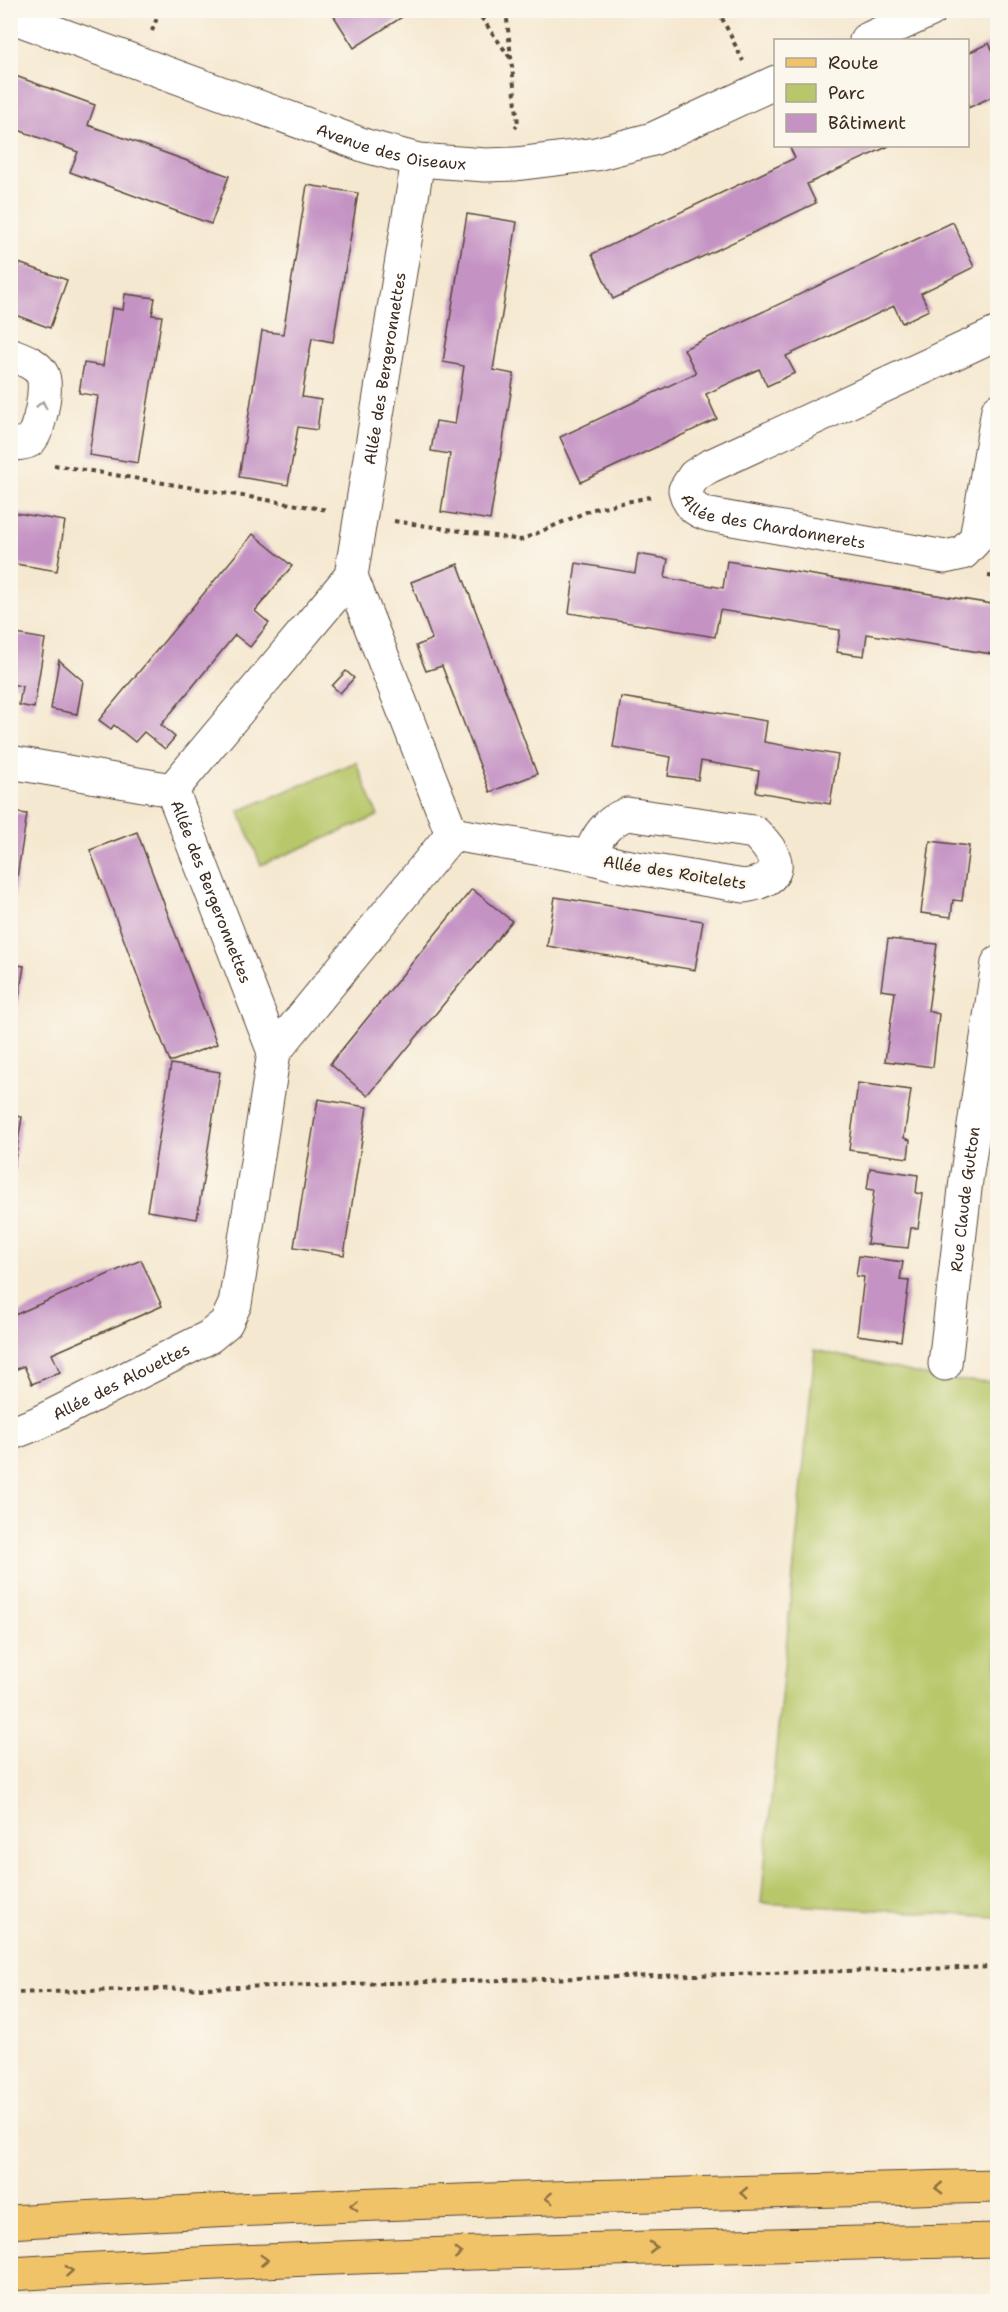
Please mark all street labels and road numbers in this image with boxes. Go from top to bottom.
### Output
street label: Avenue des Oiseaux [313,119,467,175]
street label: Allée des Bergeronnettes [359,270,411,466]
street label: Allée des Chardonnerets [676,490,867,554]
street label: Allée des Bergeronnettes [166,797,256,986]
street label: Allée des Roitelets [602,851,748,894]
street label: Rue Claude Gutton [946,1125,985,1273]
street label: Allée des Alouettes [49,1338,193,1425]

